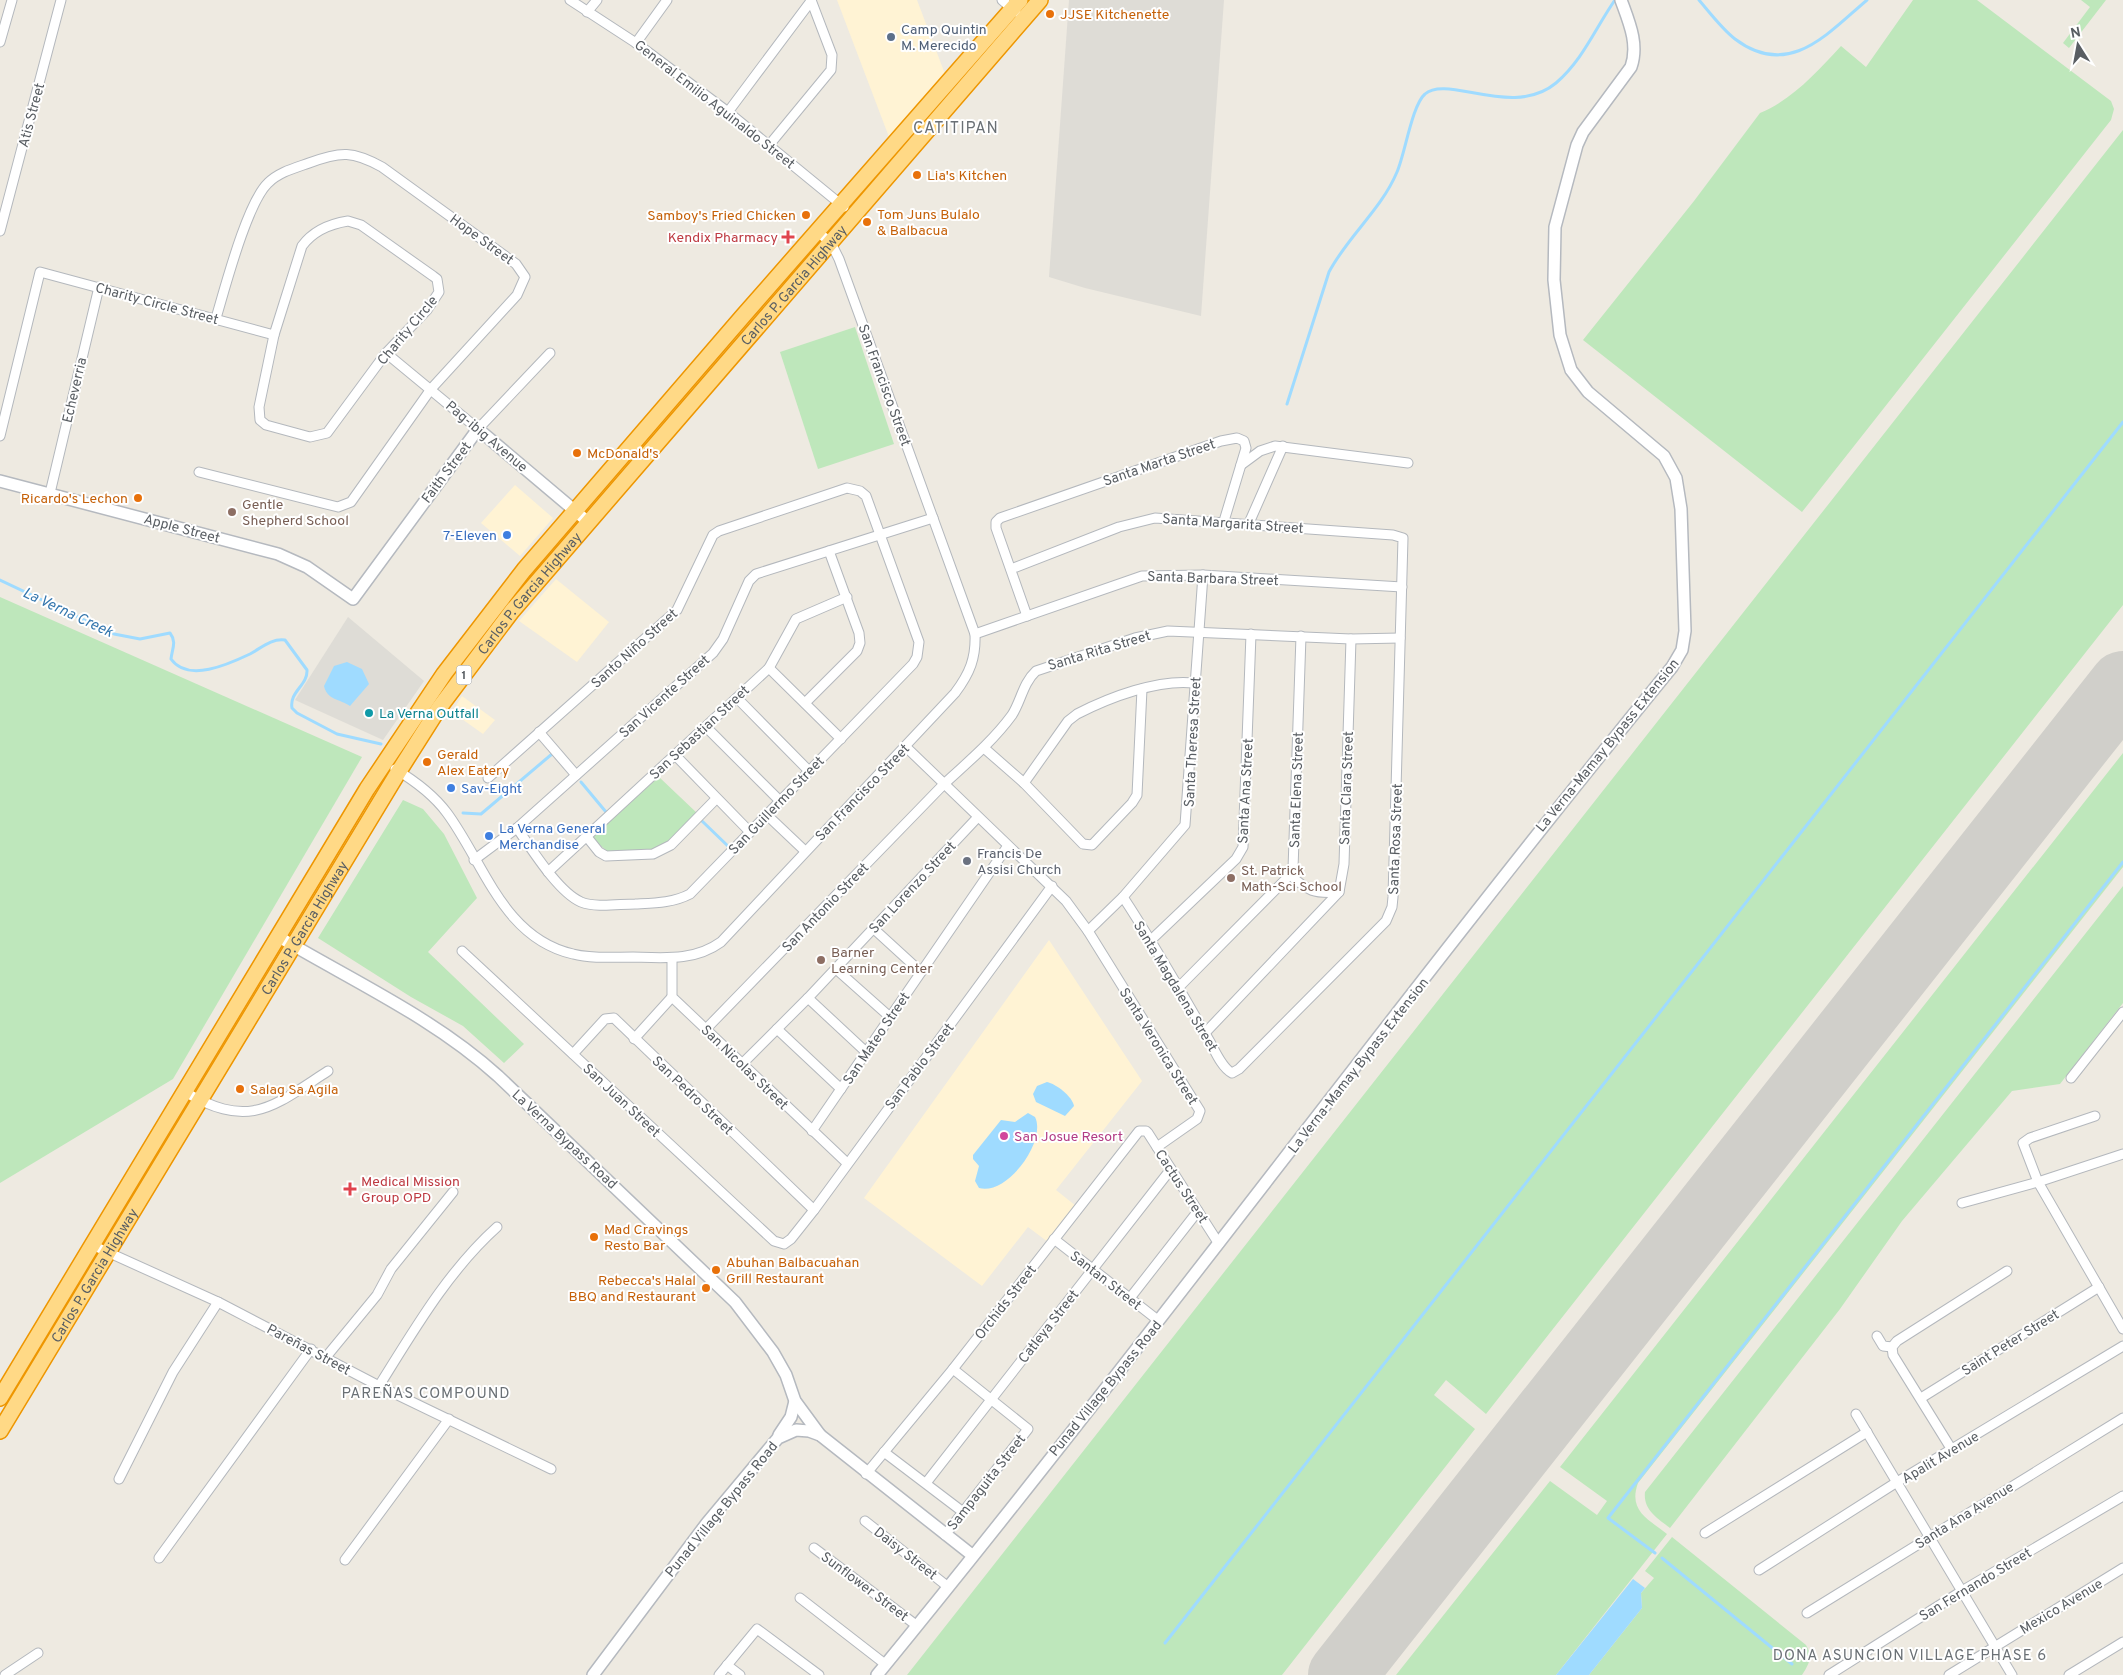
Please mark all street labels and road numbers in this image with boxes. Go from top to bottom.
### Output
street label: General Emilio Aguinaldo Street [630,37,798,173]
street label: Atis Street [16,81,49,150]
street label: Hope Street [446,211,516,269]
street label: Carlos P. Garcia Highway [738,222,852,350]
street label: Charity Circle Street [93,280,220,329]
street label: Charity Circle [374,293,442,369]
street label: San Francisco Street [854,322,914,449]
street label: Echeverria [60,356,91,425]
street label: Pag-ibig Avenue [442,398,531,476]
street label: Santa Marta Street [1101,436,1218,491]
street label: Faith Street [419,439,476,507]
street label: Apple Street [142,511,222,548]
street label: Santa Margarita Street [1162,511,1304,538]
street label: Carlos P. Garcia Highway [475,529,586,659]
street label: Santa Barbara Street [1147,569,1279,590]
street label: Santo Niño Street [588,606,682,693]
street label: Santa Rita Street [1046,628,1153,675]
street label: San Vicente Street [616,652,714,742]
street label: La Verna-Mamay Bypass Extension [1533,656,1683,836]
road number: 1 [456,666,472,684]
street label: Santa Theresa Street [1182,676,1205,808]
street label: San Sebastian Street [647,682,754,784]
street label: Santa Clara Street [1337,731,1358,845]
street label: Santa Elena Street [1287,732,1308,848]
street label: Santa Ana Street [1235,738,1258,844]
street label: San Francisco Street [812,741,914,845]
street label: San Guillermo Street [726,753,828,859]
street label: Santa Rosa Street [1386,783,1407,895]
street label: San Lorenzo Street [866,838,960,938]
street label: Carlos P. Garcia Highway [258,858,353,999]
street label: San Antonio Street [779,860,873,956]
street label: Santa Magdalena Street [1129,918,1220,1055]
street label: La Verna-Mamay Bypass Extension [1285,975,1433,1157]
street label: Santa Veronica Street [1115,985,1201,1108]
street label: San Mateo Street [840,989,914,1088]
street label: San Pablo Street [882,1020,958,1114]
street label: San Nicolas Street [697,1022,791,1114]
street label: San Pedro Street [648,1053,736,1139]
street label: San Juan Street [579,1061,663,1141]
street label: La Verna Bypass Road [508,1087,620,1193]
street label: Cactus Street [1151,1147,1211,1227]
street label: Carlos P. Garcia Highway [48,1206,143,1346]
street label: Santan Street [1066,1248,1144,1314]
street label: Orchids Street [972,1262,1041,1344]
street label: Catleya Street [1015,1287,1083,1367]
street label: Saint Peter Street [1959,1306,2063,1380]
street label: Punad Village Bypass Road [1046,1318,1166,1460]
street label: Pareñas Street [263,1321,353,1380]
street label: Apalit Avenue [1899,1429,1982,1488]
street label: Sampaguita Street [944,1431,1030,1534]
street label: Punad Village Bypass Road [662,1439,782,1581]
street label: Santa Ana Avenue [1912,1479,2017,1553]
street label: Daisy Street [870,1524,940,1584]
street label: San Fernando Street [1917,1545,2035,1626]
street label: Sunflower Street [817,1549,911,1626]
street label: Mexico Avenue [2017,1576,2106,1639]

